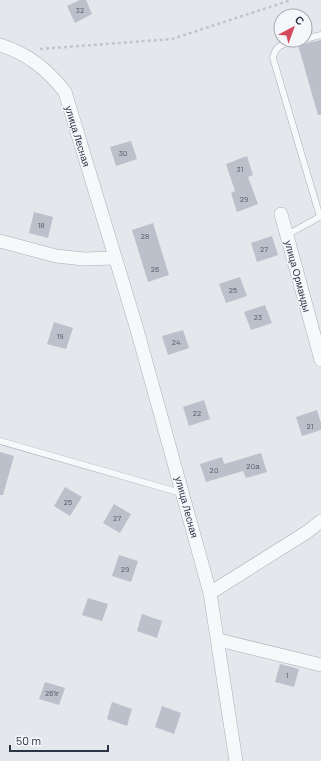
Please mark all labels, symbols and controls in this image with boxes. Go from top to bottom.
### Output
house number: 32 [76,5,84,15]
north arrow [273,8,313,48]
text: С [293,13,307,28]
street label: улица Лесная [63,104,93,168]
house number: 30 [119,148,127,158]
house number: 31 [237,164,244,174]
house number: 29 [240,194,248,204]
house number: 18 [38,220,44,230]
house number: 28 [141,231,149,241]
street label: улица Орманды [283,239,313,313]
house number: 27 [260,244,268,254]
house number: 26 [151,264,159,274]
house number: 25 [229,285,237,295]
house number: 23 [254,312,262,322]
house number: 19 [57,331,63,341]
house number: 24 [172,337,180,347]
house number: 22 [193,408,201,418]
house number: 21 [307,421,314,431]
house number: 20а [246,461,260,471]
house number: 20 [210,465,218,475]
street label: улица Лесная [173,475,201,539]
house number: 25 [64,497,72,507]
house number: 27 [113,513,121,523]
house number: 29 [121,564,129,574]
house number: 1 [286,670,289,680]
house number: 261г [45,688,59,698]
scale bar [10,727,108,753]
text: 50 m [16,733,41,747]

